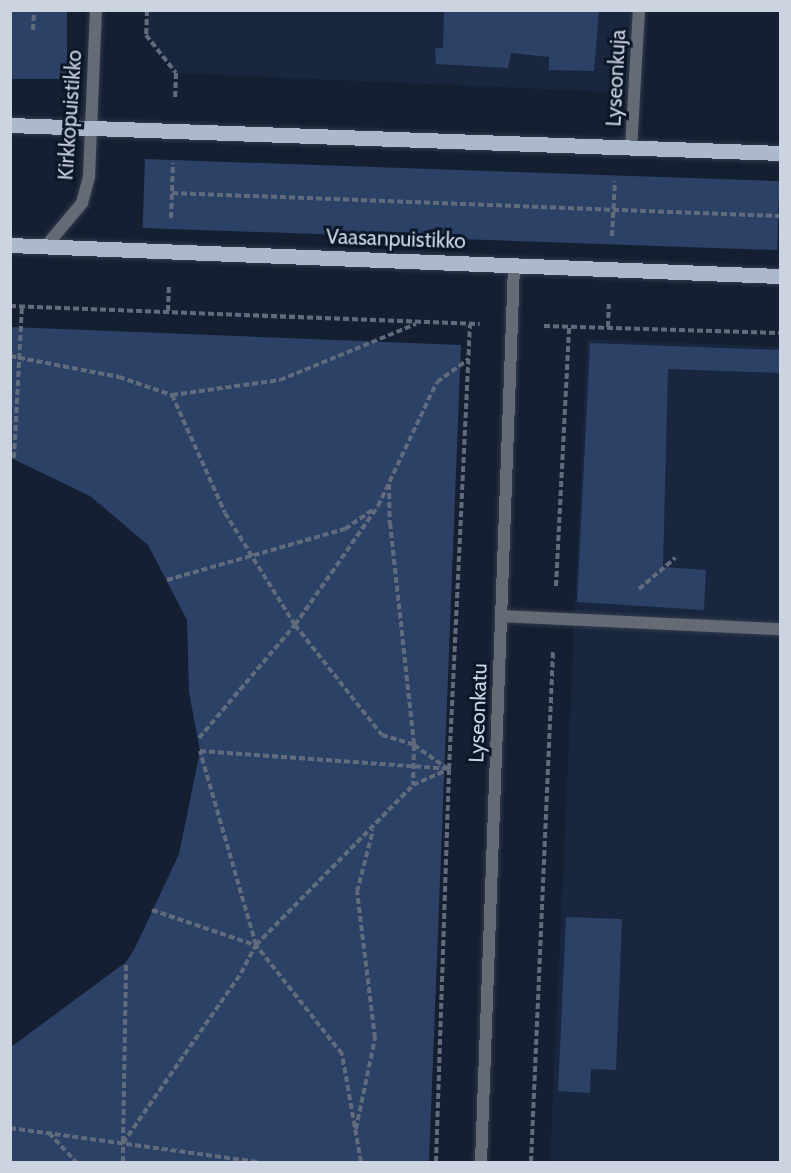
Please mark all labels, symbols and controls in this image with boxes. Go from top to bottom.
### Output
street label: Lyseonkuja [601,29,631,127]
street label: Kirkkopuistikko [53,49,87,181]
street label: Vaasanpuistikko [326,224,466,254]
street label: Lyseonkatu [464,663,492,763]

